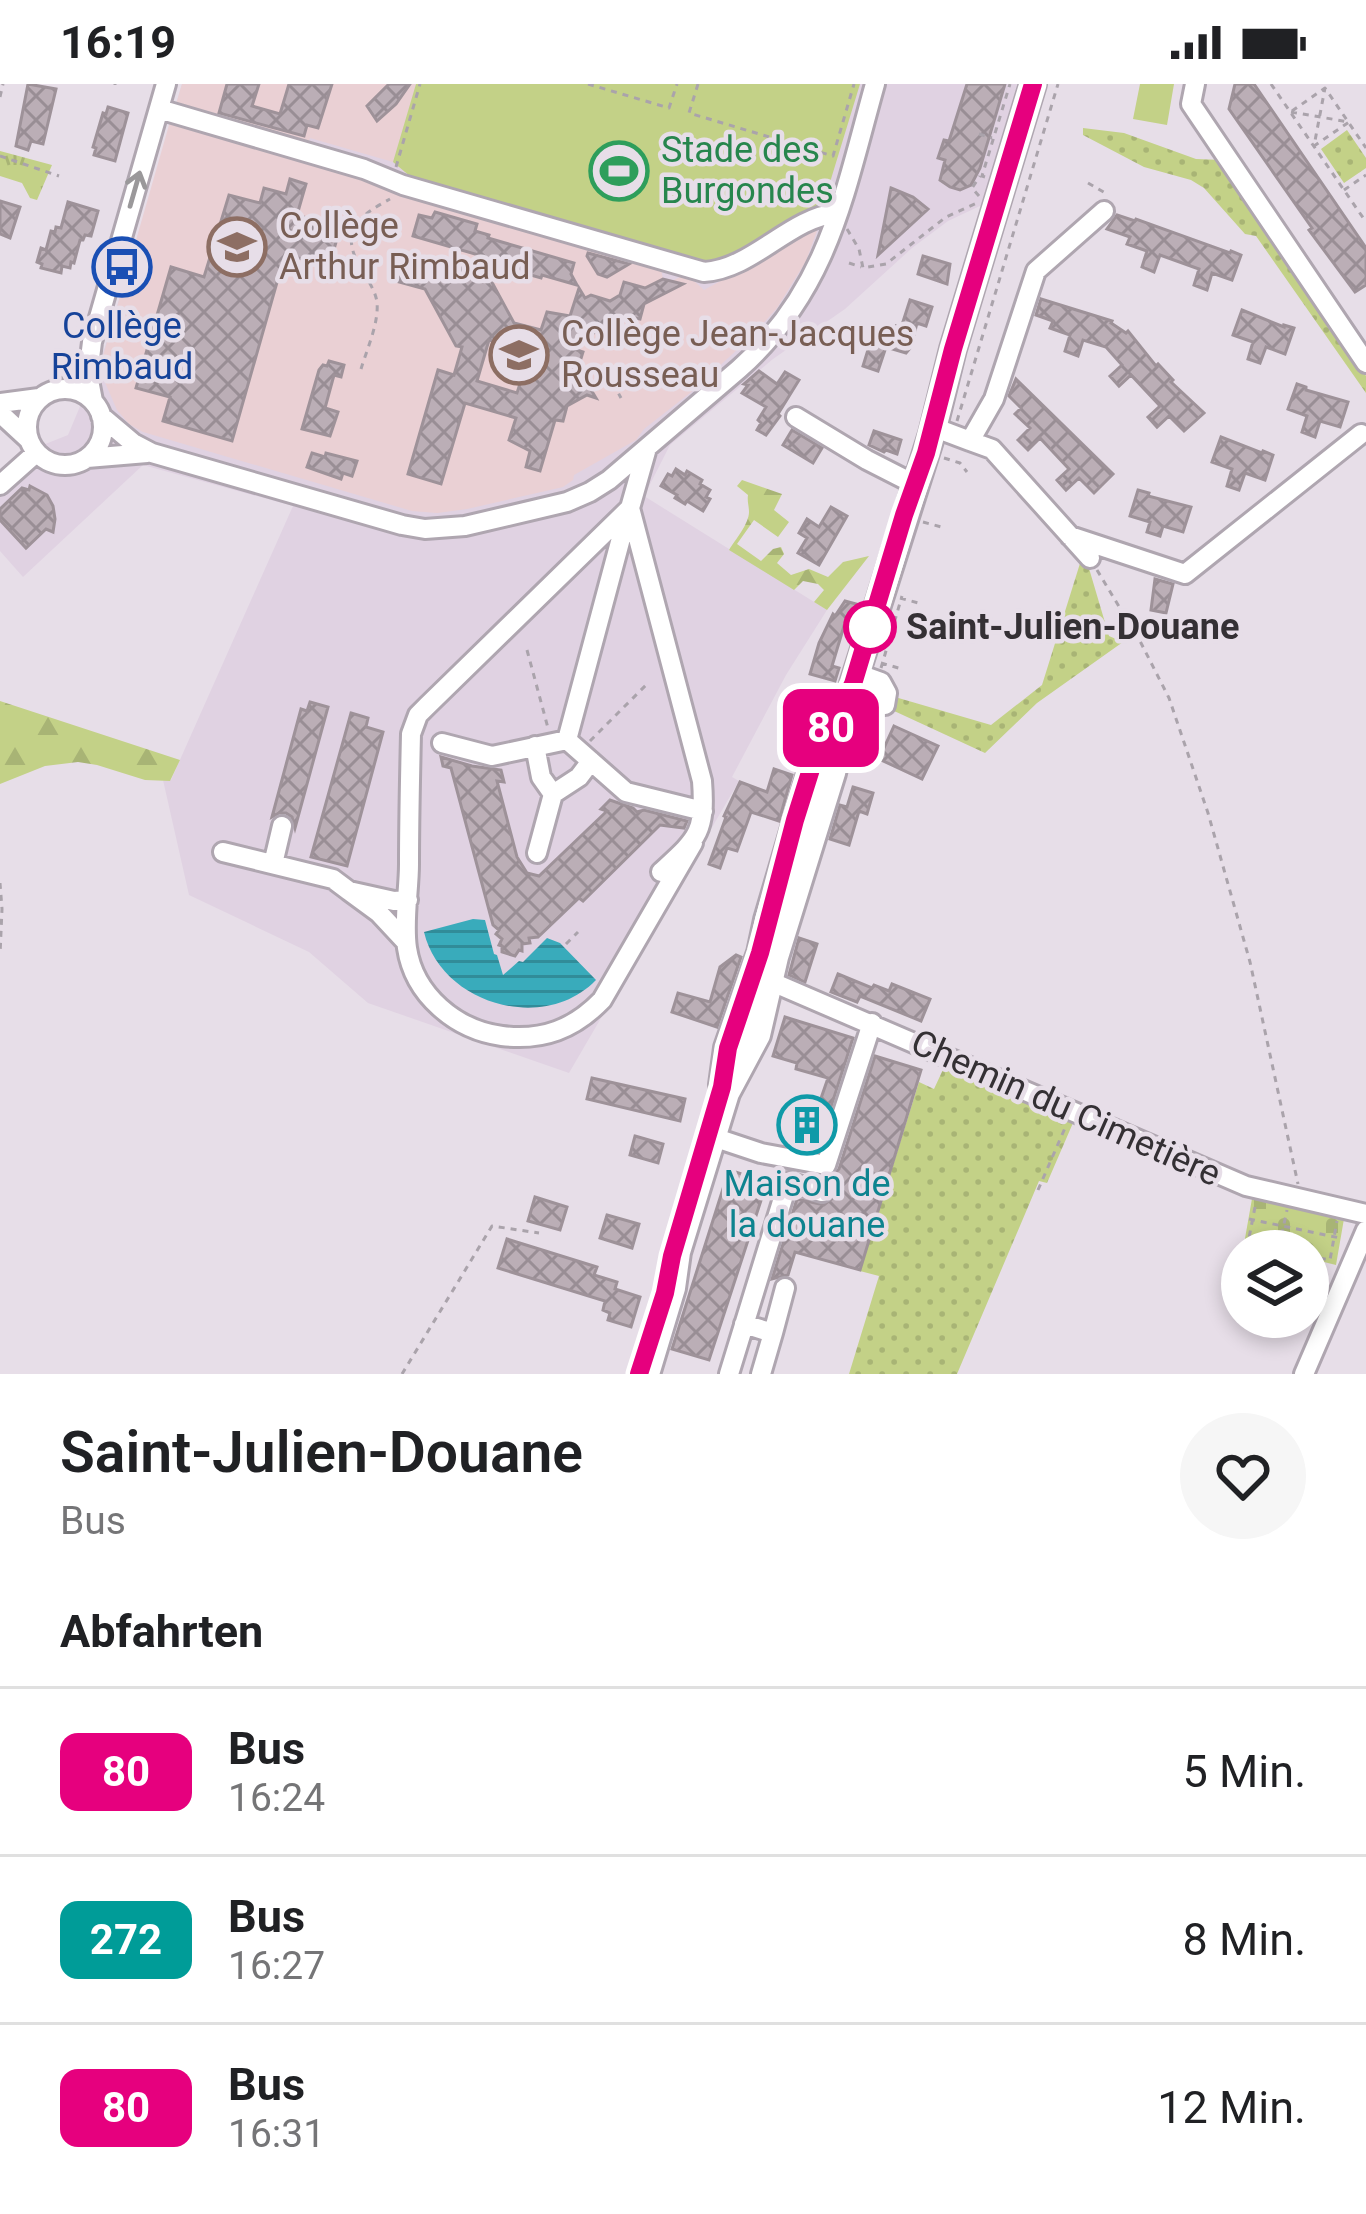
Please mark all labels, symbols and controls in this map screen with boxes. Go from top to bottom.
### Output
text: 16:19 [60,16,176,69]
place label: Stade des Burgondes [661,129,834,212]
sports icon: Stade des Burgondes [588,140,650,202]
one-way arrow [125,171,147,209]
place label: Collège Arthur Rimbaud [279,205,531,288]
school or university icon: Collège Arthur Rimbaud [206,216,268,278]
bus stop icon: Collège Rimbaud [91,236,153,298]
place label: Collège Rimbaud [51,305,193,388]
place label: Collège Jean-Jacques Rousseau [561,313,914,396]
school or university icon: Collège Jean-Jacques Rousseau [488,324,550,386]
marker: Saint-Julien-Douane [845,602,895,652]
place label: Saint-Julien-Douane [906,606,1239,648]
line badge: 80 [777,689,885,767]
text: 80 [807,703,855,752]
street label: Chemin du Cimetière [905,1021,1227,1195]
building icon: Maison de la douane [776,1094,838,1156]
place label: Maison de la douane [723,1163,891,1246]
map controls [1221,1230,1329,1338]
button: layers [1221,1230,1329,1338]
button: heart [1180,1413,1306,1539]
text: Saint-Julien-Douane [60,1419,583,1486]
text: Bus [60,1498,126,1544]
text: Abfahrten [60,1605,263,1658]
text: Bus [228,1722,305,1775]
text: 5 Min. [1183,1745,1306,1798]
text: 80 [102,1747,150,1796]
text: 16:24 [228,1775,325,1821]
text: Bus [228,1890,305,1943]
text: 8 Min. [1183,1913,1306,1966]
text: 272 [90,1915,162,1964]
text: 16:27 [228,1943,325,1989]
text: Bus [228,2058,305,2111]
text: 12 Min. [1157,2081,1306,2134]
text: 80 [102,2083,150,2132]
text: 16:31 [228,2111,325,2157]

